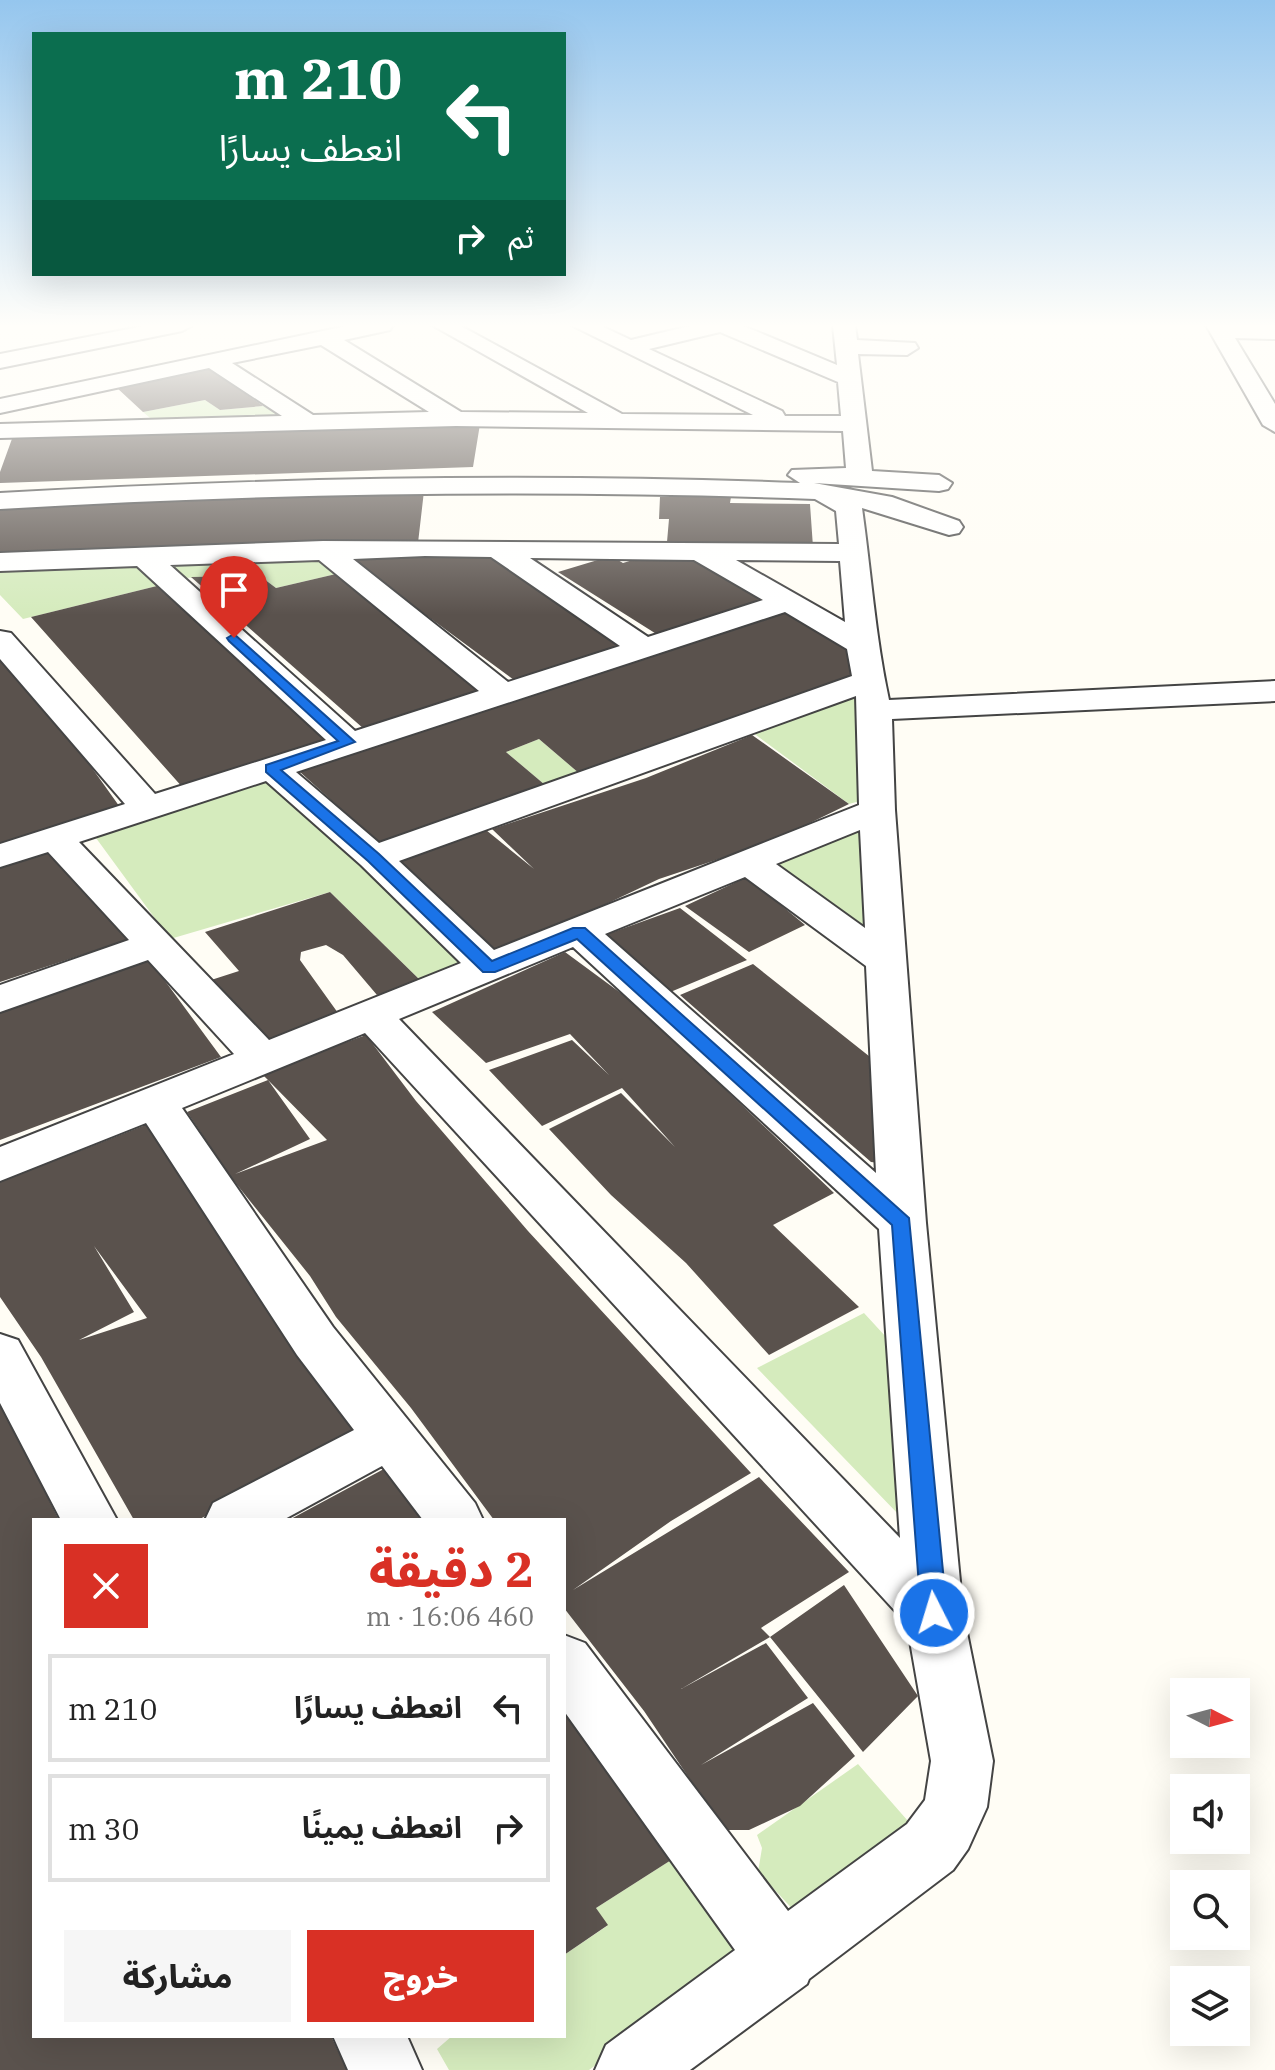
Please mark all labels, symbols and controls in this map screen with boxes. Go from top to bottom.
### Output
text: 210 m [234,42,402,114]
icon: left [430,64,534,168]
text: انعطف يسارًا [219,124,402,171]
icon: right [448,216,492,260]
text: ثم [508,217,534,256]
pin [200,556,268,638]
icon: arrive [212,568,256,612]
text: 2 دقيقة [369,1538,534,1600]
button: close [64,1544,148,1628]
position arrow [892,1571,976,1655]
text: 460 m · 16:06 [366,1599,534,1633]
north arrow [1170,1678,1250,1758]
map controls [1170,1678,1250,2046]
icon: left [486,1686,530,1730]
text: انعطف يسارًا [294,1687,462,1726]
text: 210 m [68,1689,158,1728]
button: sound [1170,1774,1250,1854]
icon: right [486,1806,530,1850]
text: انعطف يمينًا [302,1807,462,1846]
text: 30 m [68,1809,140,1848]
button: search [1170,1870,1250,1950]
button: مشاركة [64,1930,291,2022]
button: خروج [307,1930,534,2022]
button: layers [1170,1966,1250,2046]

